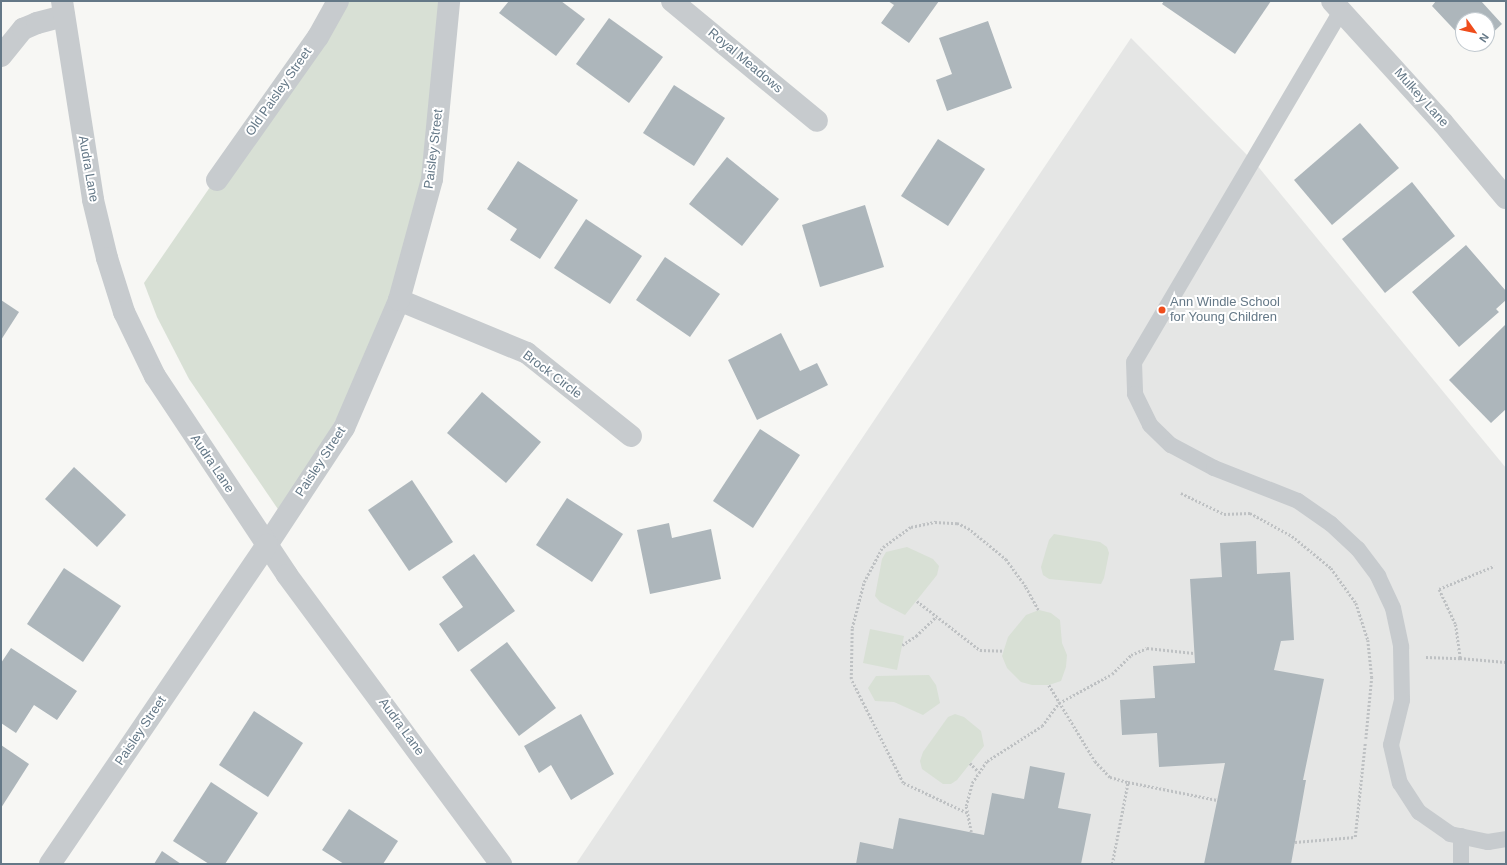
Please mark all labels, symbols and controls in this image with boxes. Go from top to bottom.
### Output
north arrow [1455,12,1495,52]
street label: Royal Meadows [705,25,785,97]
text: N [1477,31,1491,45]
street label: Old Paisley Street [243,45,315,139]
street label: Mulkey Lane [1391,65,1451,131]
street label: Paisley Street [421,108,447,190]
street label: Audra Lane [74,135,102,203]
place label: Ann Windle School for Young Children [1170,295,1280,326]
marker: Ann Windle School for Young Children [1157,305,1167,315]
street label: Brock Circle [519,348,585,402]
street label: Paisley Street [293,424,349,500]
street label: Audra Lane [187,432,237,496]
street label: Paisley Street [112,693,170,769]
street label: Audra Lane [375,695,427,759]

